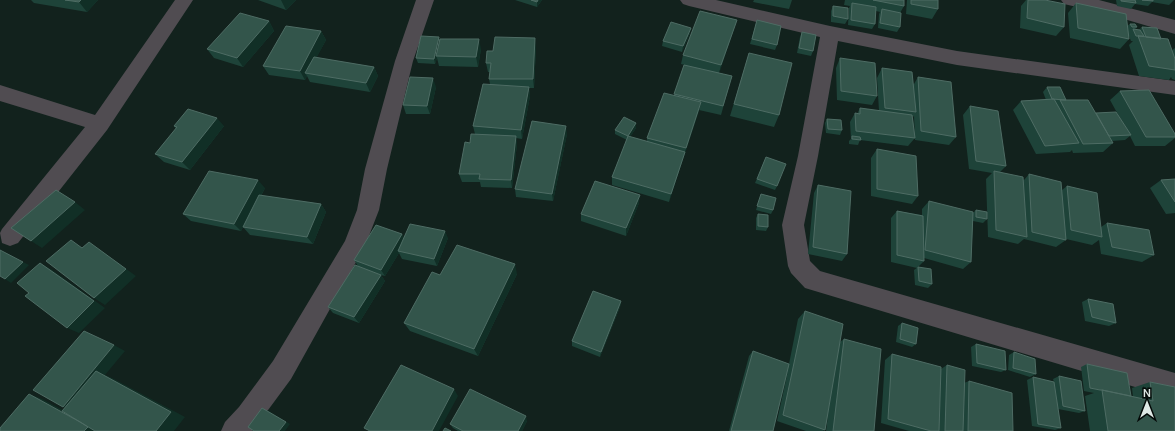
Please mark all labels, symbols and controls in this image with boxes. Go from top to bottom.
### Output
north arrow [1127,383,1167,423]
text: N [1143,385,1151,400]

